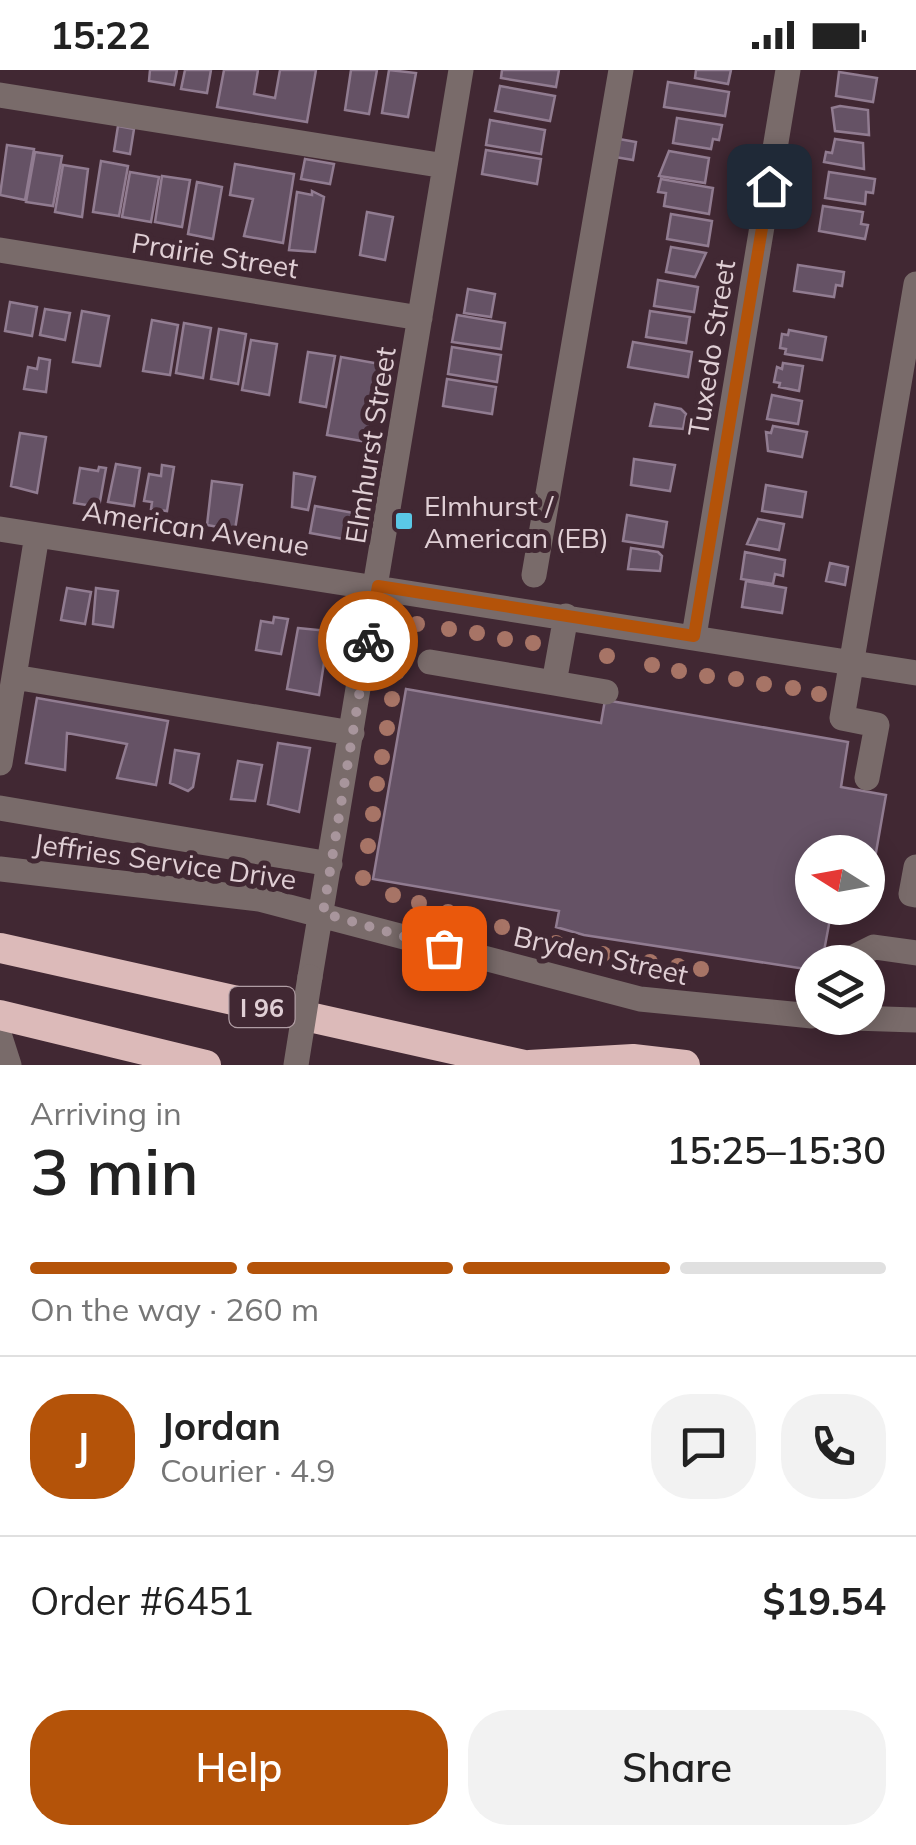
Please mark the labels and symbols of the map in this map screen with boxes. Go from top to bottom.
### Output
pin [727,144,812,229]
street label: Prairie Street [129,225,301,285]
street label: Tuxedo Street [680,257,742,439]
street label: Elmhurst Street [337,344,403,546]
place label: Elmhurst / American (EB) [424,488,609,555]
street label: American Avenue [80,493,312,563]
marker: Elmhurst / American (EB) [393,510,415,532]
courier [318,591,418,691]
street label: Jeffries Service Drive [31,825,299,897]
north arrow [795,835,885,925]
pin [402,906,487,991]
street label: Bryden Street [510,918,692,992]
road number: I 96 [230,987,294,1027]

